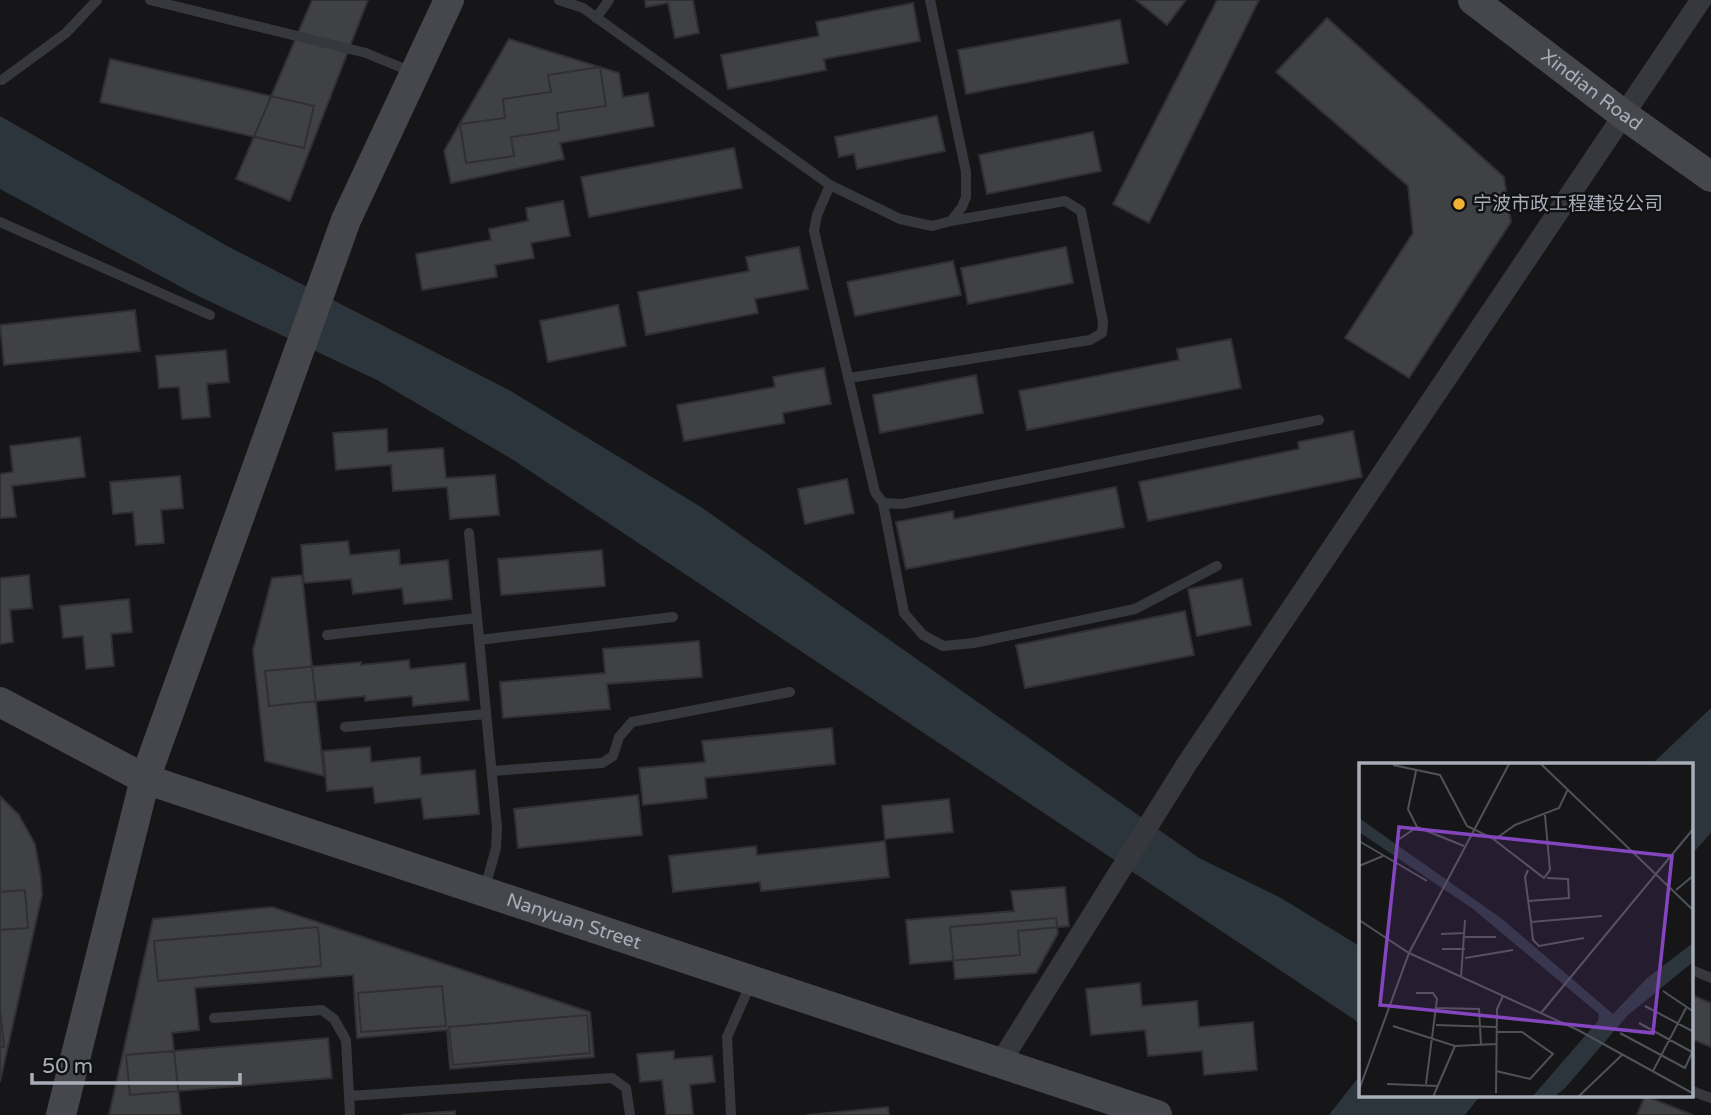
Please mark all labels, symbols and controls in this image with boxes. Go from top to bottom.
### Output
street label: Xindian Road [1537,45,1646,135]
place label: 宁波市政工程建设公司 [1473,193,1663,215]
marker: 宁波市政工程建设公司 [1451,196,1467,212]
inset map [1359,763,1694,1098]
street label: Nanyuan Street [504,889,644,954]
scale bar [32,1042,240,1086]
text: 50 m [42,1054,93,1079]

